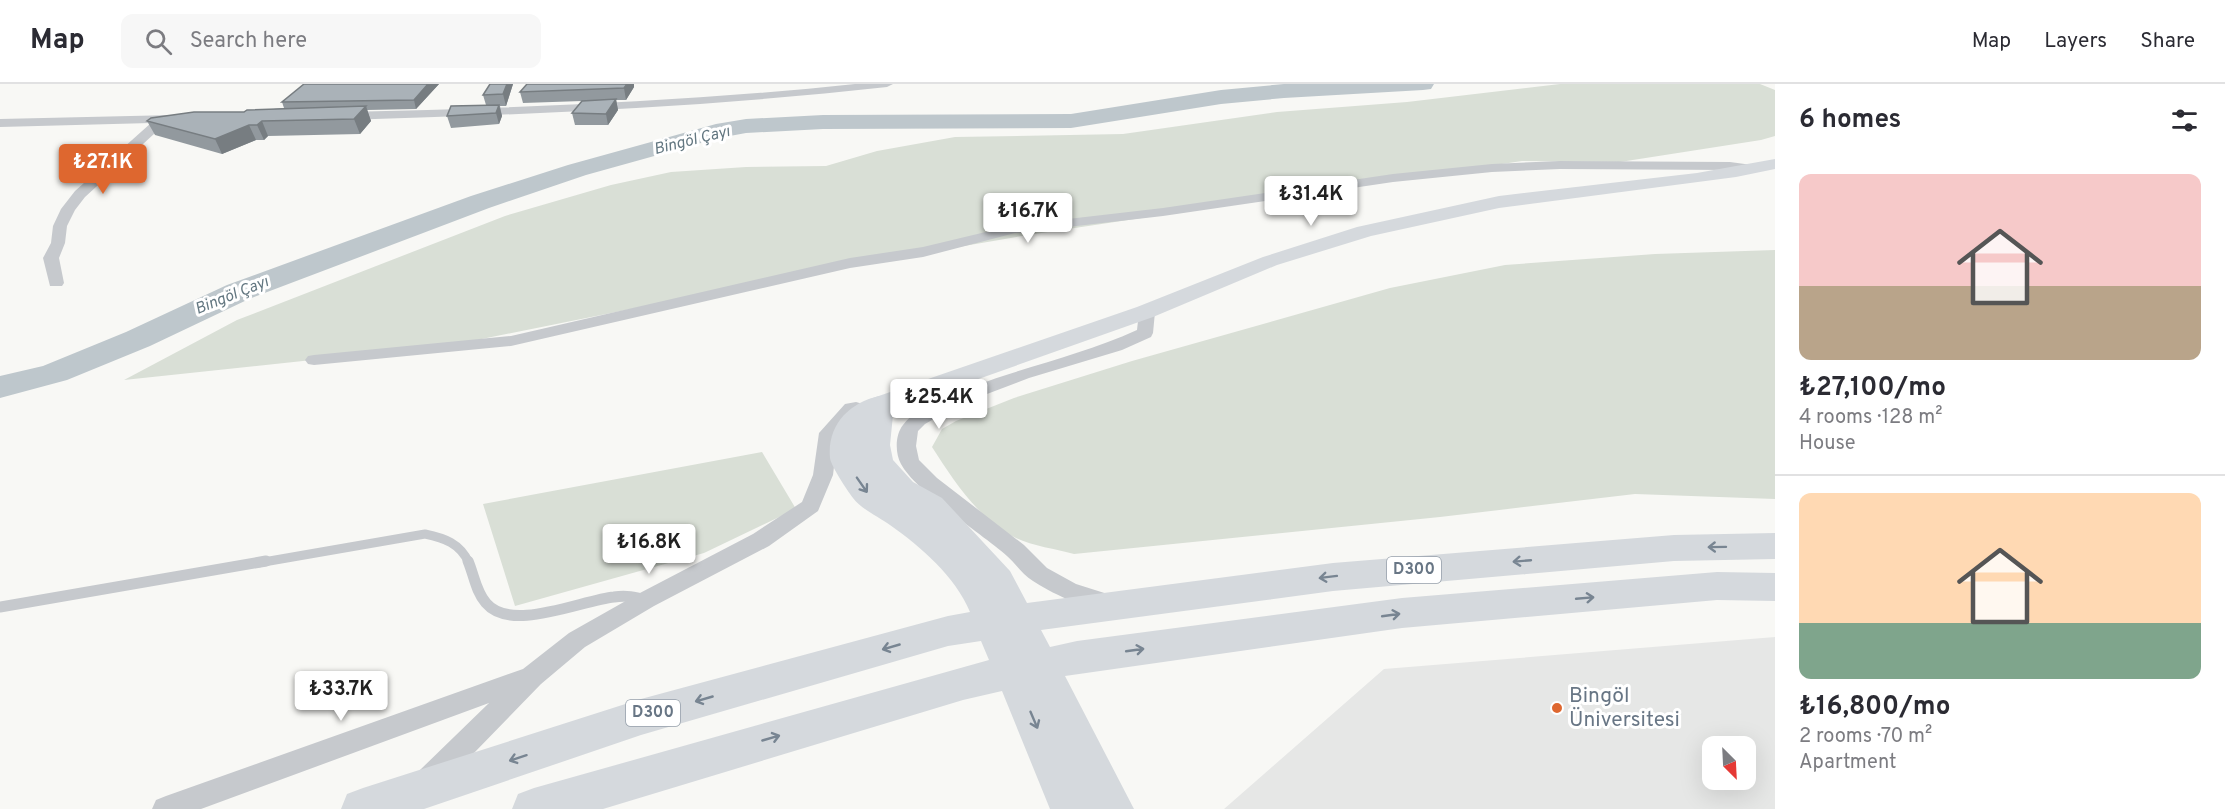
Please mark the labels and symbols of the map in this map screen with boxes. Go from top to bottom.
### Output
water label: Bingöl Çayı [652,122,733,160]
pin: ₺27.1K [54,144,152,195]
pin: ₺31.4K [1262,176,1360,227]
pin: ₺16.7K [979,193,1077,244]
water label: Bingöl Çayı [192,272,273,320]
pin: ₺25.4K [890,379,988,430]
one-way arrow [856,476,868,492]
pin: ₺16.8K [600,524,698,575]
one-way arrow [1707,541,1727,553]
one-way arrow [1513,555,1533,566]
road number: D300 [1387,557,1441,583]
one-way arrow [1318,572,1338,583]
one-way arrow [1574,592,1594,603]
one-way arrow [1380,609,1400,620]
one-way arrow [882,642,901,653]
one-way arrow [1125,644,1144,655]
pin: ₺33.7K [292,671,390,722]
place label: Bingöl Üniversitesi [1569,683,1680,734]
one-way arrow [694,694,713,705]
road number: D300 [626,700,680,726]
marker: Bingöl Üniversitesi [1550,701,1564,715]
one-way arrow [1029,710,1040,729]
one-way arrow [761,732,780,743]
north arrow [1702,736,1756,790]
one-way arrow [509,753,528,764]

